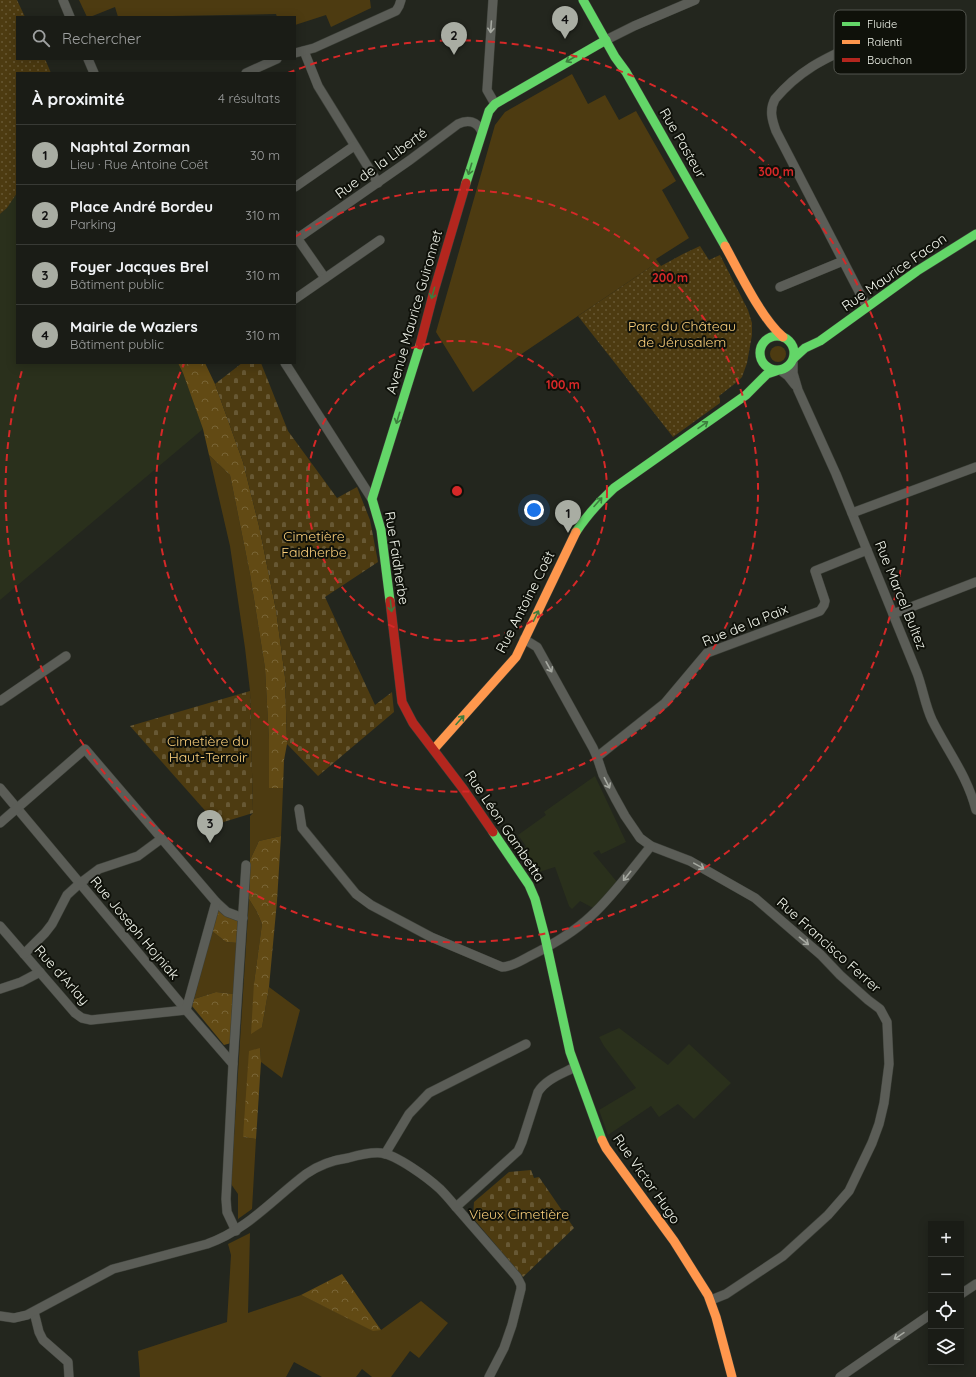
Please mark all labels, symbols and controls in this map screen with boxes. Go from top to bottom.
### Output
pin: 4 [552,6,578,39]
legend [834,10,966,74]
search box [16,16,296,60]
text: Fluide [867,17,897,31]
one-way arrow [488,20,495,33]
pin: 2 [441,22,467,55]
icon: search [30,27,52,49]
text: Rechercher [62,29,141,48]
text: Ralenti [867,35,902,49]
text: Bouchon [867,53,912,67]
one-way arrow [565,56,577,64]
text: À proximité [32,88,125,109]
text: 4 résultats [218,90,280,106]
street label: Rue Pasteur [656,105,711,182]
street label: Rue de la Liberté [331,123,431,202]
text: Naphtal Zorman [70,137,190,156]
text: 1 [42,147,48,163]
text: 30 m [250,147,280,163]
text: Lieu · Rue Antoine Coët [70,156,208,172]
one-way arrow [466,162,473,175]
text: 300 m [758,164,794,179]
text: Place André Bordeu [70,197,213,216]
text: 2 [41,207,49,223]
text: 310 m [245,207,280,223]
text: Parking [70,216,116,232]
street label: Avenue Maurice Guironnet [382,228,446,396]
street label: Rue Maurice Facon [838,229,950,315]
text: Foyer Jacques Brel [70,257,209,276]
text: 3 [42,267,48,283]
text: 310 m [245,267,280,283]
text: 200 m [652,270,688,285]
text: Bâtiment public [70,276,164,292]
one-way arrow [429,287,436,300]
text: Mairie de Waziers [70,317,198,336]
park label: Parc du Château de Jérusalem [628,317,736,351]
text: 4 [41,327,49,343]
text: 310 m [245,327,280,343]
text: Bâtiment public [70,336,164,352]
text: 100 m [546,377,580,392]
one-way arrow [394,412,401,425]
one-way arrow [697,421,708,429]
centre of rings [450,484,464,498]
one-way arrow [594,497,603,508]
your location [524,500,544,520]
pin: 1 [555,500,581,533]
street label: Rue Faidherbe [381,510,413,606]
park label: Cimetière Faidherbe [281,527,347,561]
street label: Rue Marcel Bultez [871,538,931,652]
street label: Rue Antoine Coët [491,548,559,656]
one-way arrow [387,599,395,612]
street label: Rue de la Paix [699,599,791,650]
one-way arrow [533,610,540,622]
one-way arrow [545,661,553,673]
one-way arrow [455,715,465,725]
park label: Cimetière du Haut-Terroir [167,732,249,766]
street label: Rue Léon Gambetta [461,767,549,885]
one-way arrow [604,777,611,789]
pin: 3 [197,810,223,843]
one-way arrow [693,862,705,870]
one-way arrow [622,871,631,882]
street label: Rue Joseph Hojniak [86,873,184,983]
street label: Rue Francisco Ferrer [773,893,885,997]
one-way arrow [799,937,810,945]
street label: Rue d'Arlay [30,941,94,1009]
street label: Rue Victor Hugo [609,1131,685,1227]
park label: Vieux Cimetière [469,1205,569,1223]
map controls [928,1221,964,1365]
button: + [928,1221,964,1257]
button: − [928,1257,964,1293]
button: locate [928,1293,964,1329]
button: layers [928,1329,964,1365]
one-way arrow [893,1332,904,1340]

